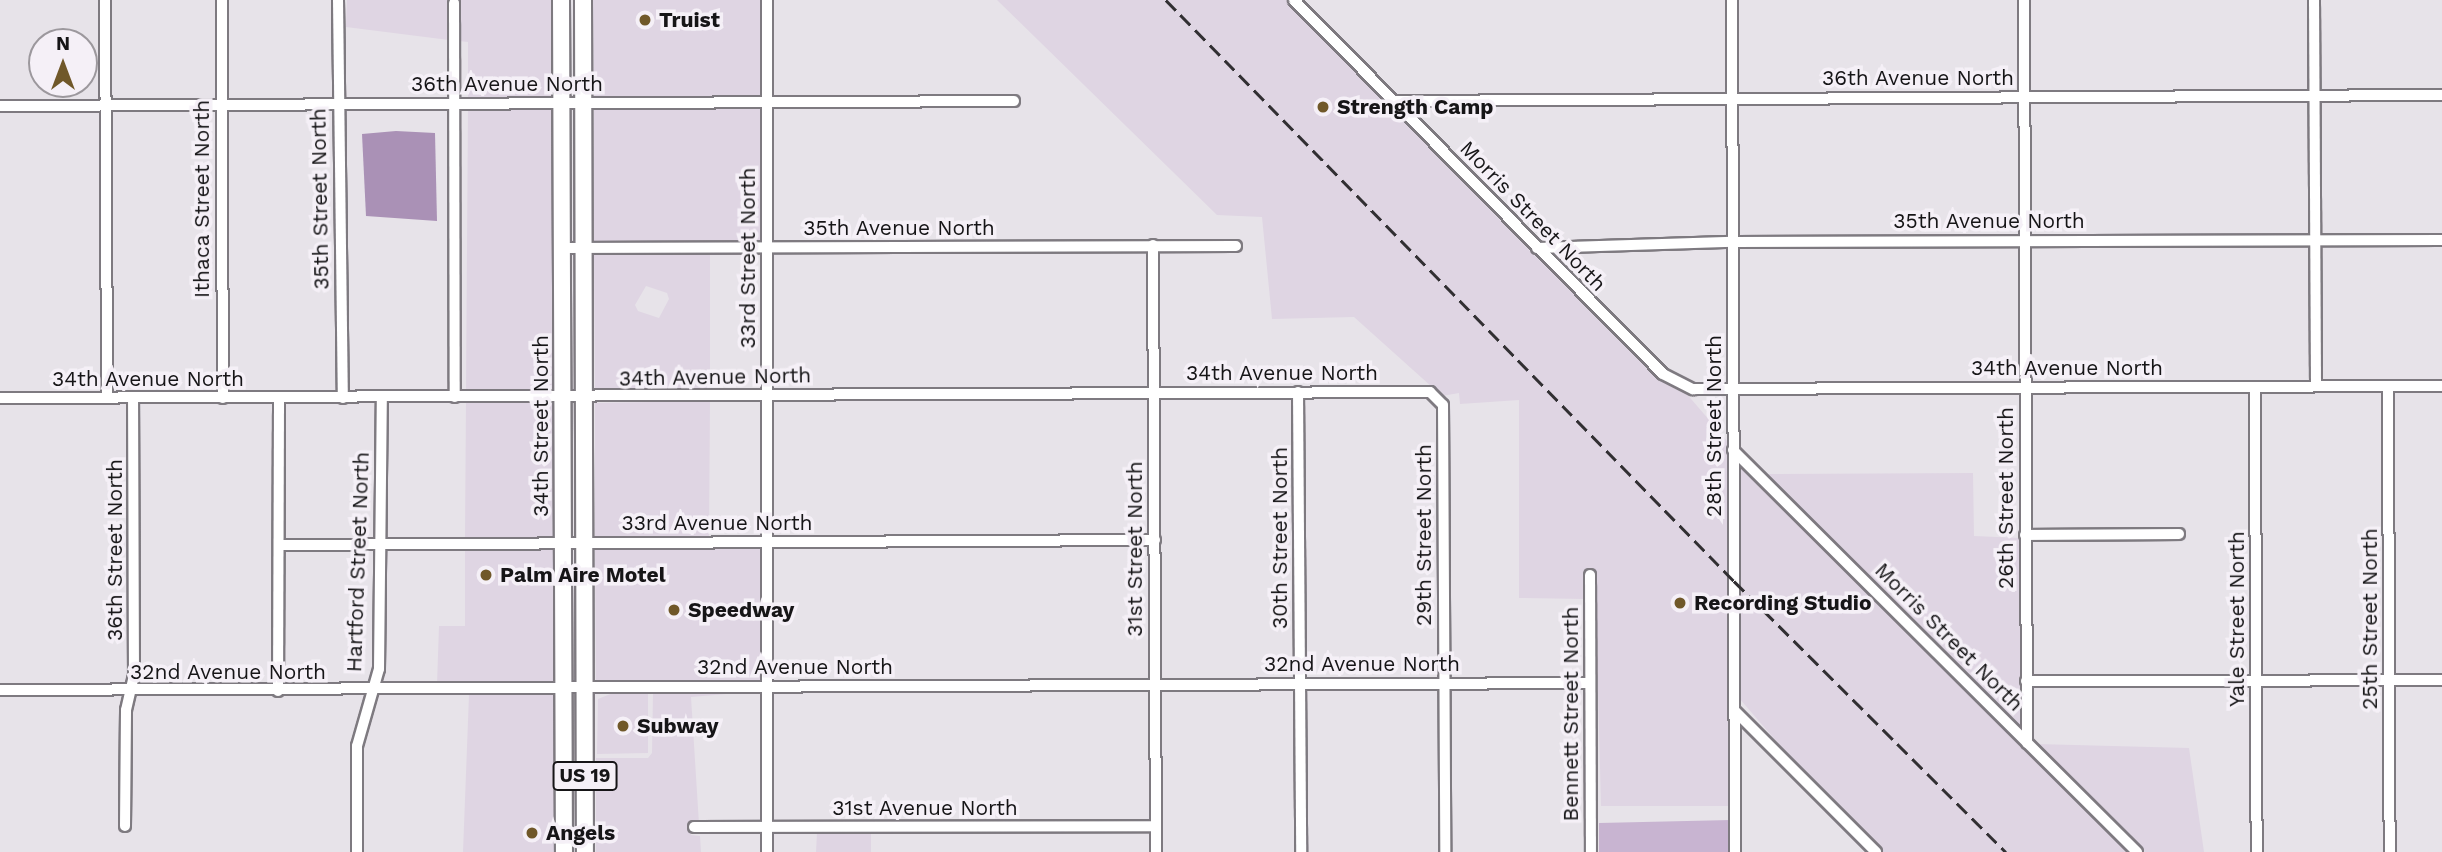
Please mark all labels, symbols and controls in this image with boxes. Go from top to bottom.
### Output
place label: Truist [659,7,720,33]
marker: Truist [637,12,653,28]
north arrow [28,28,98,98]
text: N [56,32,70,55]
street label: 36th Avenue North [1822,65,2014,91]
street label: 36th Avenue North [411,71,603,97]
place label: Strength Camp [1337,94,1493,120]
marker: Strength Camp [1315,99,1331,115]
street label: Ithaca Street North [189,100,215,298]
street label: 35th Street North [306,108,334,290]
street label: Morris Street North [1455,136,1611,296]
street label: 33rd Street North [735,168,761,348]
street label: 35th Avenue North [1893,208,2085,234]
street label: 35th Avenue North [803,215,995,241]
street label: 34th Street North [528,335,554,517]
street label: 28th Street North [1701,335,1727,517]
street label: 34th Avenue North [1970,355,2164,381]
street label: 34th Avenue North [1185,360,1379,386]
street label: 34th Avenue North [618,363,812,391]
street label: 34th Avenue North [51,366,245,392]
street label: 26th Street North [1993,407,2019,589]
street label: 29th Street North [1411,444,1437,626]
street label: 30th Street North [1267,447,1293,629]
street label: Hartford Street North [342,451,374,673]
street label: 36th Street North [102,459,128,641]
street label: 31st Street North [1122,461,1148,637]
street label: 33rd Avenue North [621,510,813,536]
street label: 25th Street North [2357,528,2383,710]
street label: Yale Street North [2224,531,2250,707]
street label: Morris Street North [1870,558,2028,716]
place label: Palm Aire Motel [500,562,666,588]
marker: Palm Aire Motel [478,567,494,583]
place label: Recording Studio [1694,590,1872,616]
marker: Recording Studio [1672,595,1688,611]
place label: Speedway [688,597,794,623]
marker: Speedway [666,602,682,618]
street label: Bennett Street North [1558,607,1584,821]
street label: 32nd Avenue North [1264,651,1460,677]
street label: 32nd Avenue North [697,654,893,680]
street label: 32nd Avenue North [130,659,326,685]
place label: Subway [637,713,718,739]
marker: Subway [615,718,631,734]
road number: US 19 [552,761,618,792]
street label: 31st Avenue North [832,795,1018,821]
place label: Angels [546,820,615,846]
marker: Angels [524,825,540,841]

